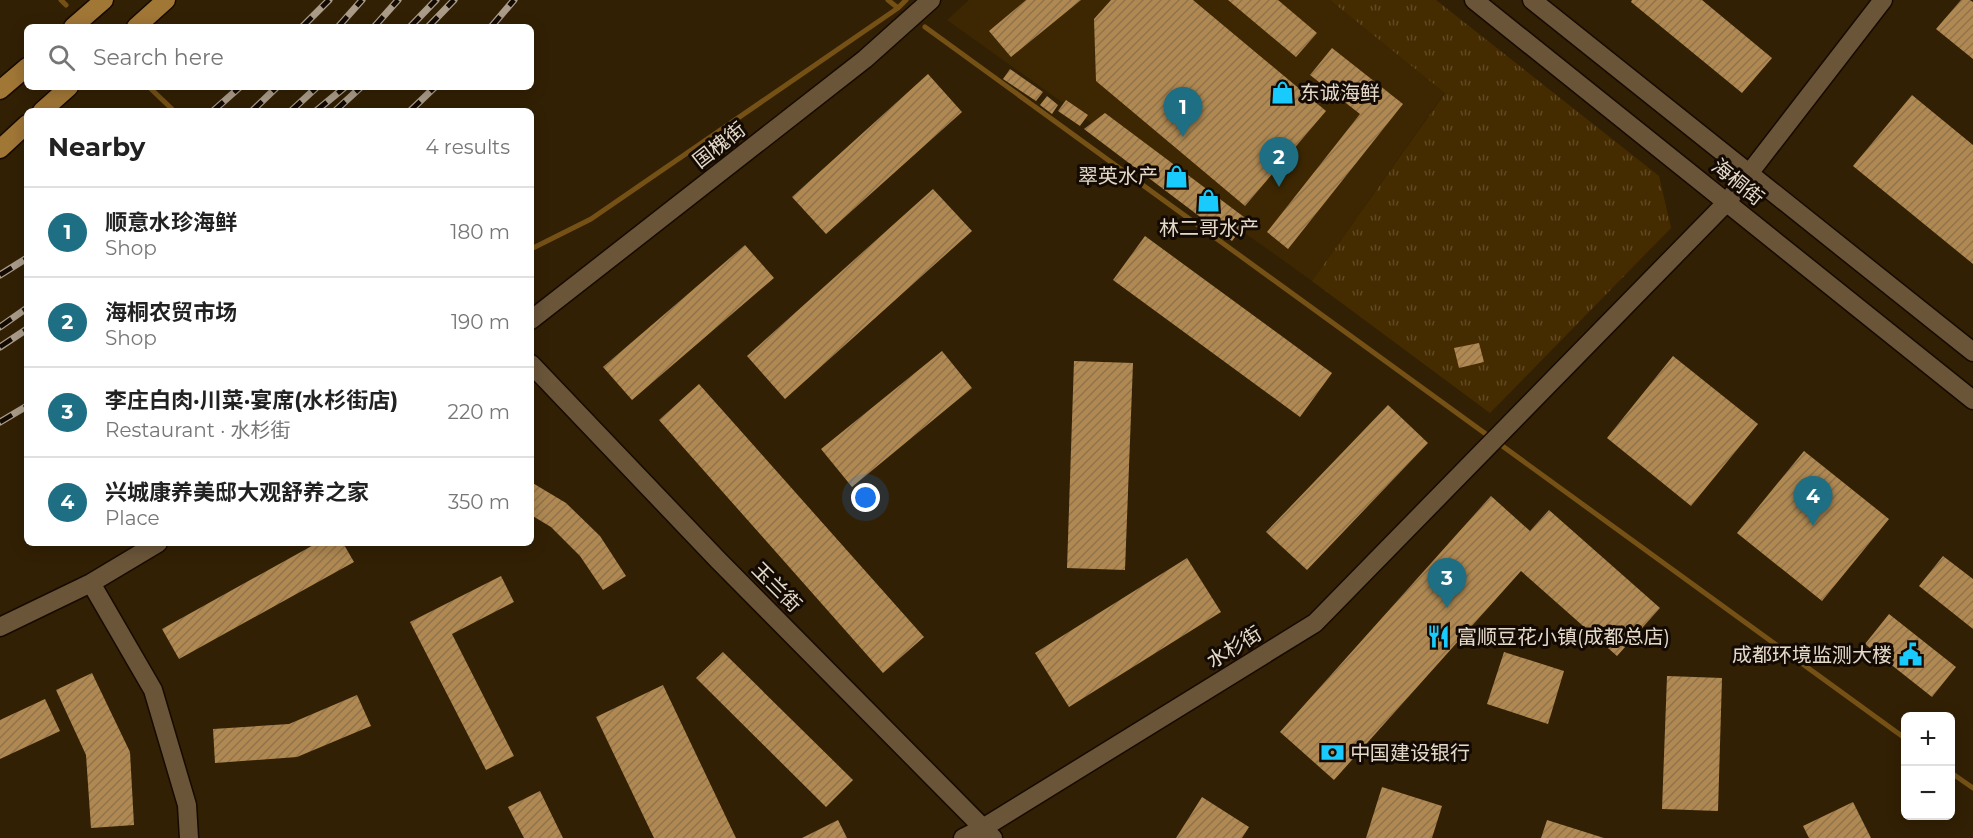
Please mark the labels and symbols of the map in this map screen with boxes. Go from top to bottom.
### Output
shop icon: 东诚海鲜 [1269,80,1295,106]
place label: 东诚海鲜 [1300,81,1380,105]
pin: 1 [1164,88,1202,137]
street label: 国槐街 [688,117,750,173]
pin: 2 [1260,138,1298,187]
street label: 海桐街 [1707,154,1769,210]
shop icon: 翠英水产 [1163,163,1189,189]
place label: 翠英水产 [1078,164,1158,188]
shop icon: 林二哥水产 [1196,188,1222,214]
place label: 林二哥水产 [1159,216,1259,240]
pin: 4 [1794,476,1832,526]
your location [851,483,880,512]
street label: 玉兰街 [747,557,807,617]
pin: 3 [1428,558,1466,608]
street label: 水杉街 [1202,621,1266,673]
restaurant icon: 富顺豆花小镇(成都总店) [1426,624,1452,650]
place label: 富顺豆花小镇(成都总店) [1457,625,1670,649]
public building icon: 成都环境监测大楼 [1897,642,1923,668]
place label: 成都环境监测大楼 [1732,643,1892,667]
bank icon: 中国建设银行 [1319,740,1345,766]
place label: 中国建设银行 [1350,741,1470,765]

